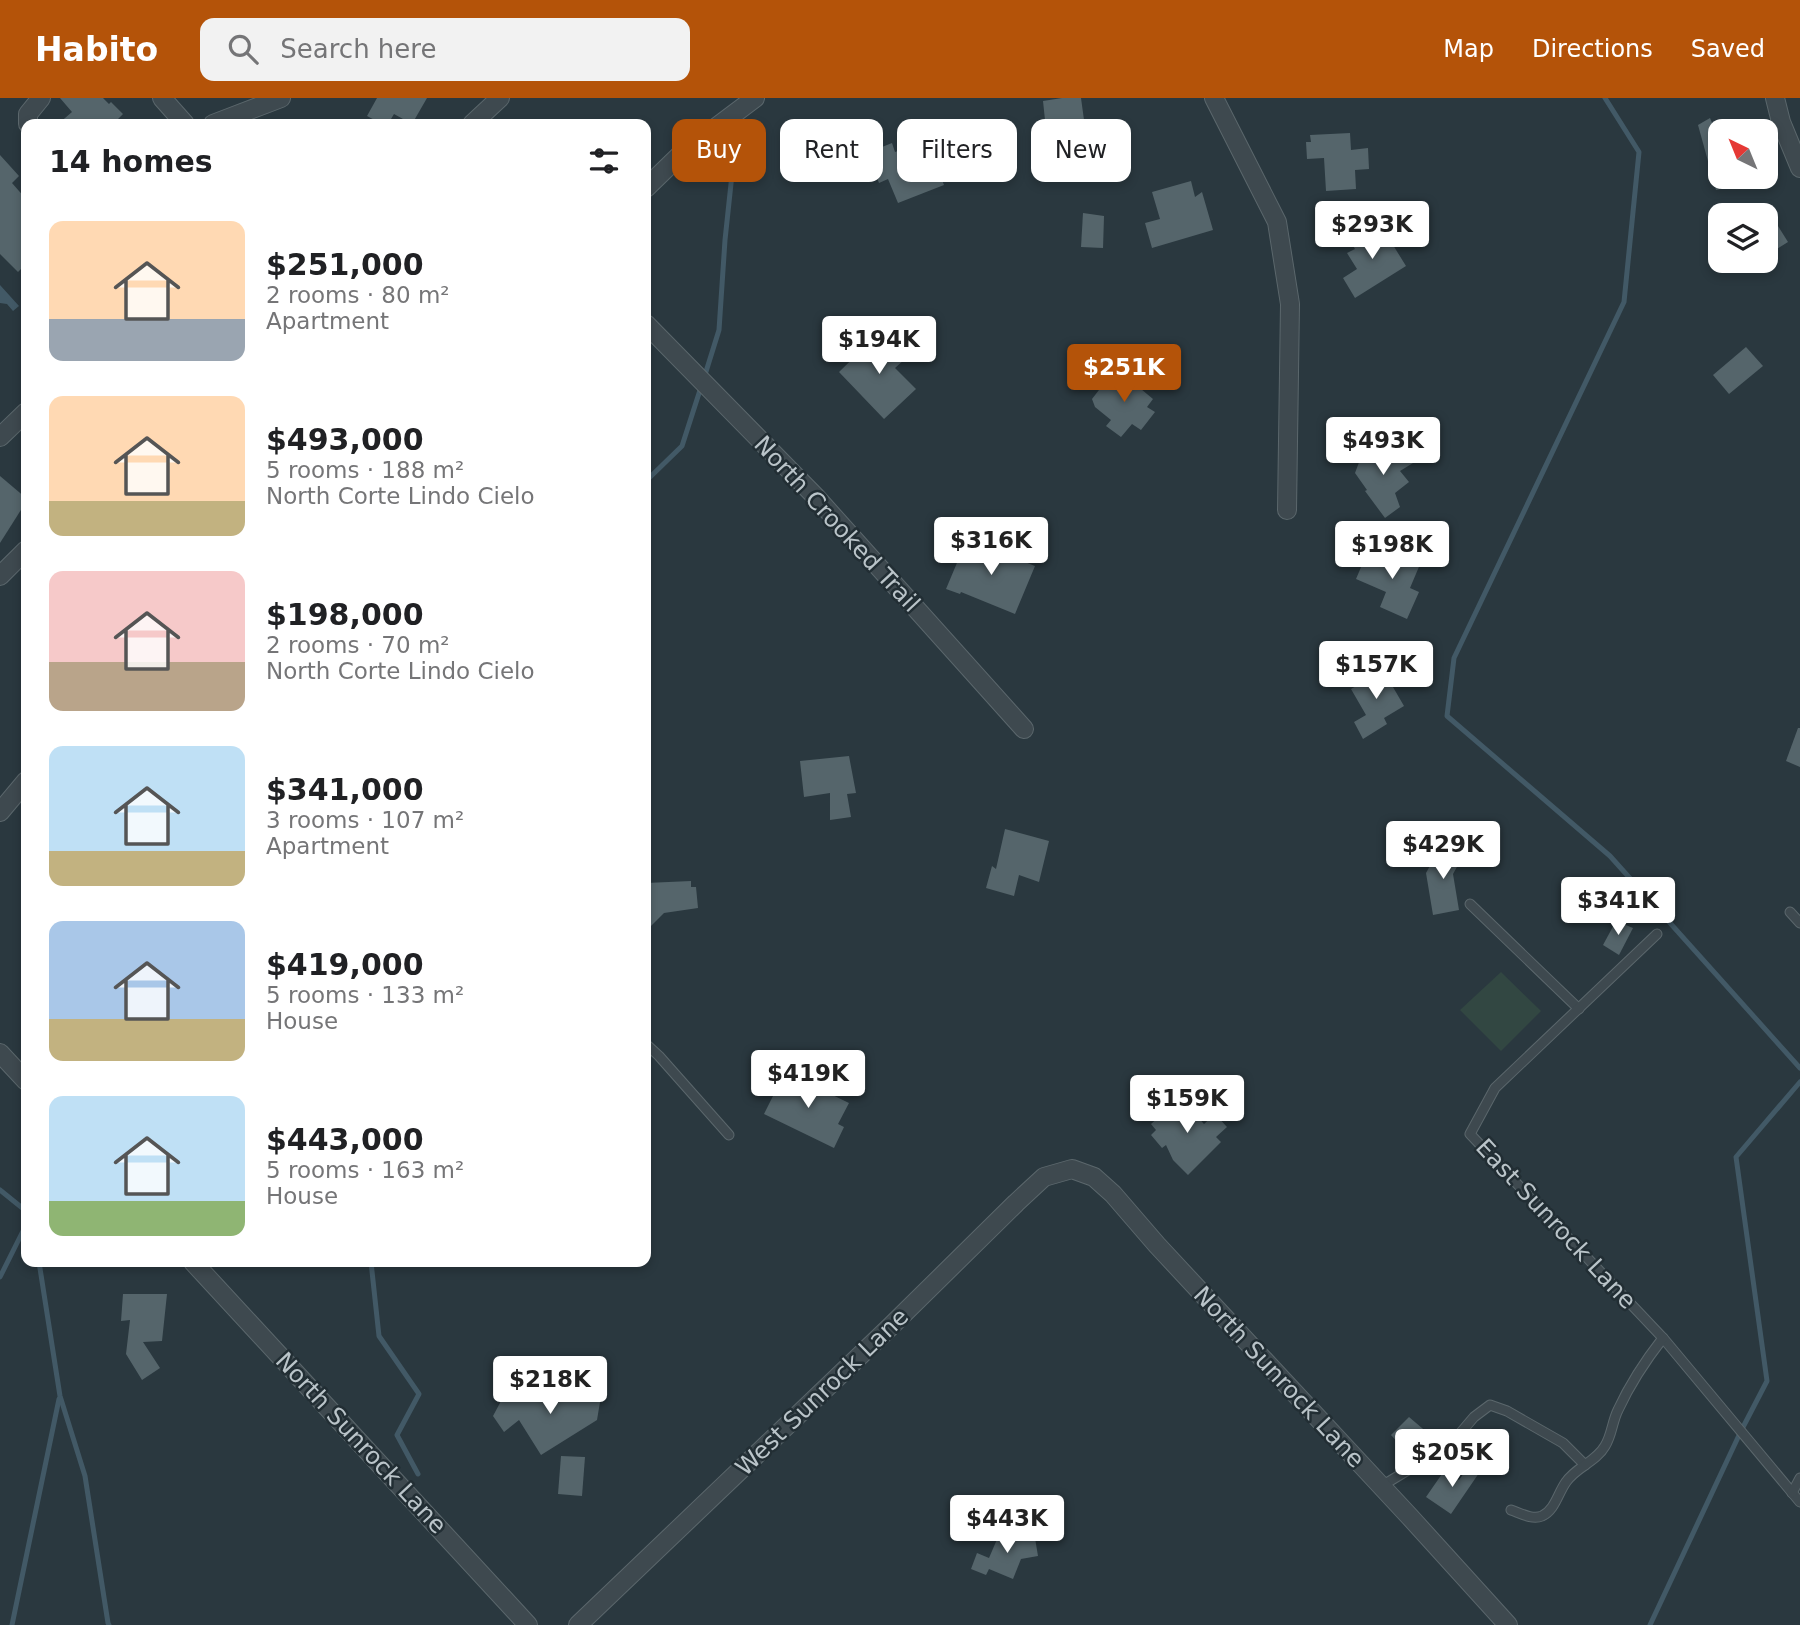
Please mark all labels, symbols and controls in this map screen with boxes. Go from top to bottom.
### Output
search box [200,18,690,81]
text: Habito [35,30,158,69]
icon: search [224,30,262,68]
text: Search here [280,34,436,64]
text: Map [1443,35,1494,63]
text: Directions [1532,35,1653,63]
text: Saved [1691,35,1765,63]
chip: Buy [672,119,766,182]
chip: Rent [780,119,883,182]
chip: Filters [897,119,1017,182]
chip: New [1031,119,1131,182]
north arrow [1708,119,1778,189]
map controls [1708,119,1778,273]
icon: filters [585,142,623,180]
text: 14 homes [49,144,213,179]
pin: $293K [1323,202,1421,261]
button: layers [1708,203,1778,273]
text: $293K [1331,211,1413,237]
text: $251,000 [266,247,424,282]
icon: home [105,249,189,333]
text: 2 rooms · 80 m² [266,282,450,308]
text: Apartment [266,308,389,334]
pin: $194K [830,316,928,376]
text: $194K [838,326,920,352]
pin: $251K [1075,344,1173,404]
text: $251K [1083,354,1165,380]
pin: $493K [1334,418,1432,477]
text: $493,000 [266,422,424,457]
icon: home [105,424,189,508]
text: $493K [1342,427,1424,453]
street label: North Crooked Trail [748,430,926,618]
text: 5 rooms · 188 m² [266,457,464,483]
text: North Corte Lindo Cielo [266,483,535,509]
pin: $316K [942,518,1040,577]
pin: $198K [1343,522,1441,581]
text: $316K [950,527,1032,553]
text: $198K [1351,531,1433,557]
text: $198,000 [266,597,424,632]
icon: home [105,599,189,683]
text: 2 rooms · 70 m² [266,632,450,658]
pin: $157K [1327,642,1425,701]
text: $157K [1335,651,1417,677]
text: North Corte Lindo Cielo [266,658,535,684]
text: $341,000 [266,772,424,807]
icon: home [105,774,189,858]
text: 3 rooms · 107 m² [266,807,464,833]
pin: $429K [1394,822,1492,881]
text: $429K [1402,831,1484,857]
text: Apartment [266,833,389,859]
pin: $341K [1569,878,1667,937]
text: $341K [1577,887,1659,913]
text: $419,000 [266,947,424,982]
icon: home [105,949,189,1033]
text: 5 rooms · 133 m² [266,982,464,1008]
text: House [266,1008,338,1034]
pin: $419K [759,1051,857,1110]
text: $419K [767,1060,849,1086]
pin: $159K [1138,1076,1236,1135]
text: $159K [1146,1085,1228,1111]
text: $443,000 [266,1122,424,1157]
icon: home [105,1124,189,1208]
street label: East Sunrock Lane [1470,1133,1642,1315]
text: 5 rooms · 163 m² [266,1157,464,1183]
text: House [266,1183,338,1209]
street label: North Sunrock Lane [1188,1281,1370,1473]
street label: West Sunrock Lane [730,1302,914,1482]
street label: North Sunrock Lane [270,1347,452,1539]
pin: $218K [501,1356,599,1416]
text: $218K [509,1366,591,1392]
pin: $205K [1403,1430,1501,1489]
text: $205K [1411,1439,1493,1465]
pin: $443K [958,1496,1056,1555]
text: $443K [966,1505,1048,1531]

